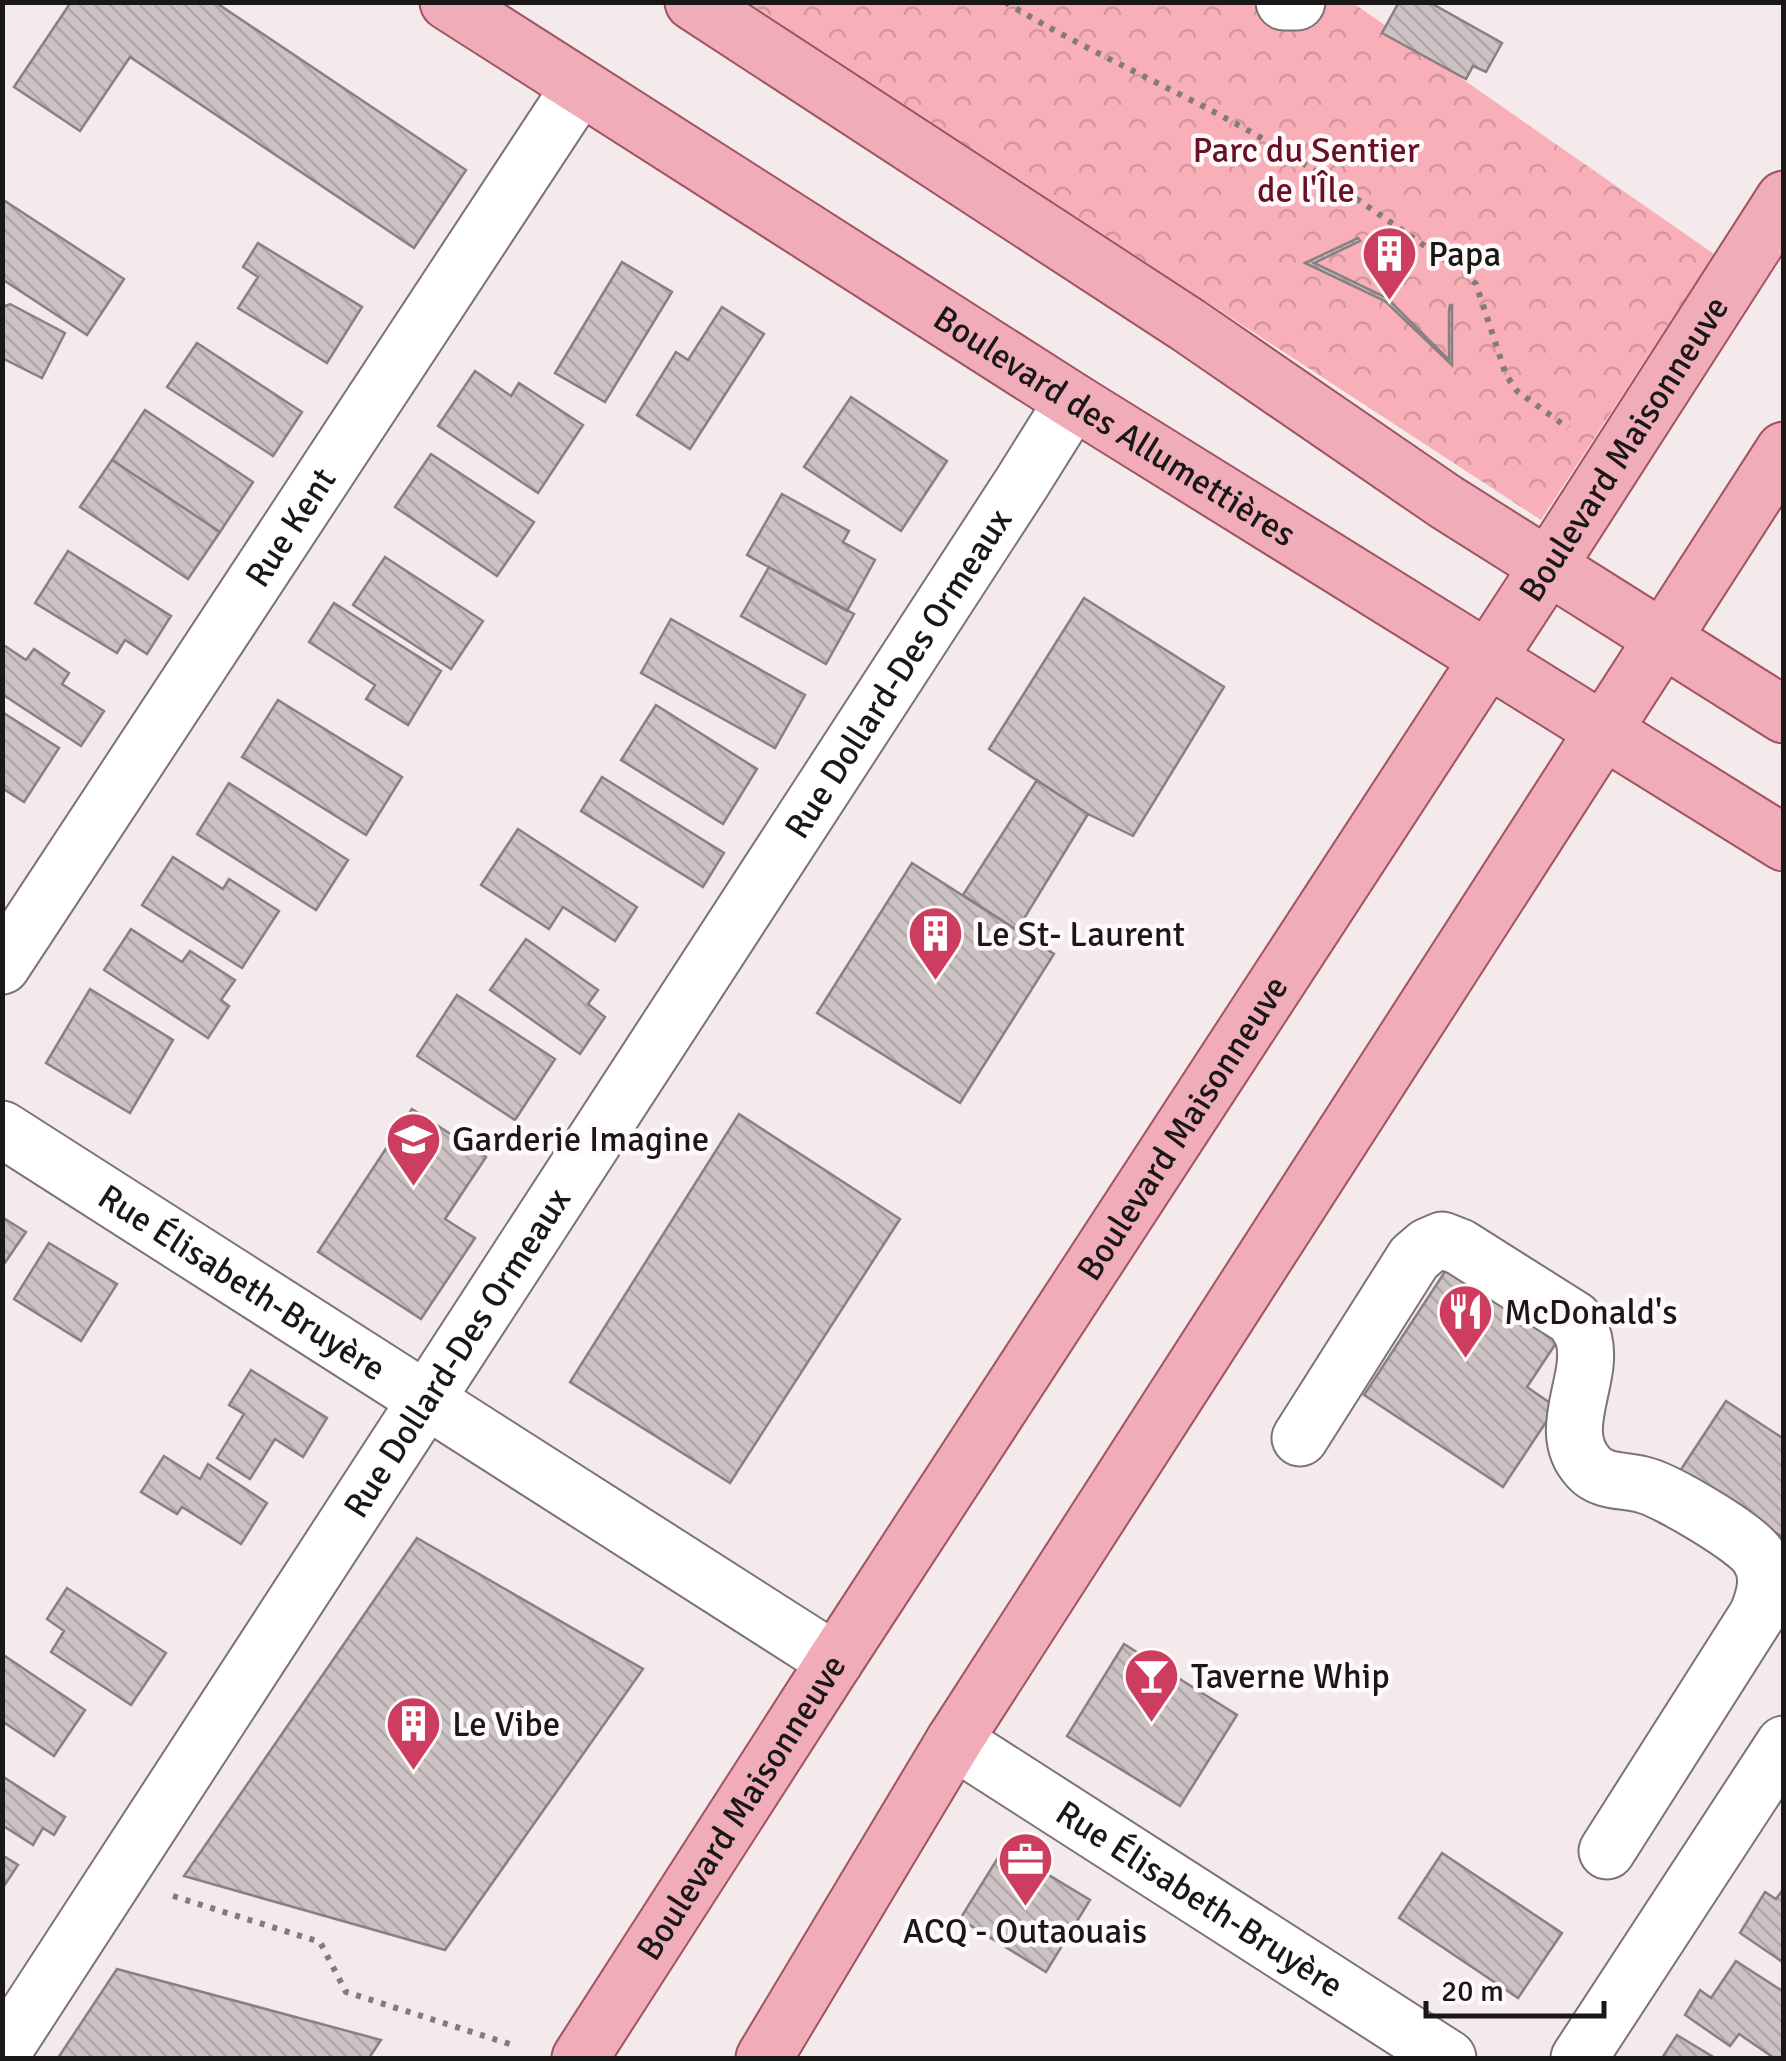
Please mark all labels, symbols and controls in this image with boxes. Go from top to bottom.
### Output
park label: Parc du Sentier de l'Île [1192,129,1420,212]
building icon: Papa [1359,224,1419,303]
place label: Papa [1428,233,1501,276]
street label: Boulevard Maisonneuve [1510,288,1738,610]
street label: Boulevard des Allumettières [925,297,1303,556]
street label: Rue Kent [236,460,345,595]
street label: Rue Dollard-Des Ormeaux [776,501,1021,847]
building icon: Le St- Laurent [906,904,966,983]
place label: Le St- Laurent [975,913,1185,956]
street label: Boulevard Maisonneuve [1068,968,1298,1289]
school or university icon: Garderie Imagine [383,1109,443,1188]
place label: Garderie Imagine [452,1118,709,1161]
street label: Rue Élisabeth-Bruyère [90,1175,394,1390]
street label: Rue Dollard-Des Ormeaux [334,1180,580,1526]
restaurant icon: McDonald's [1435,1282,1495,1361]
place label: McDonald's [1504,1291,1678,1334]
bar icon: Taverne Whip [1122,1646,1182,1725]
street label: Boulevard Maisonneuve [627,1647,855,1969]
place label: Taverne Whip [1191,1655,1390,1698]
building icon: Le Vibe [383,1694,443,1773]
place label: Le Vibe [452,1703,560,1746]
street label: Rue Élisabeth-Bruyère [1048,1791,1351,2007]
office icon: ACQ - Outaouais [995,1830,1055,1909]
place label: ACQ - Outaouais [903,1910,1147,1953]
scale bar [1426,1956,1604,2018]
text: 20 m [1441,1973,1504,2010]

